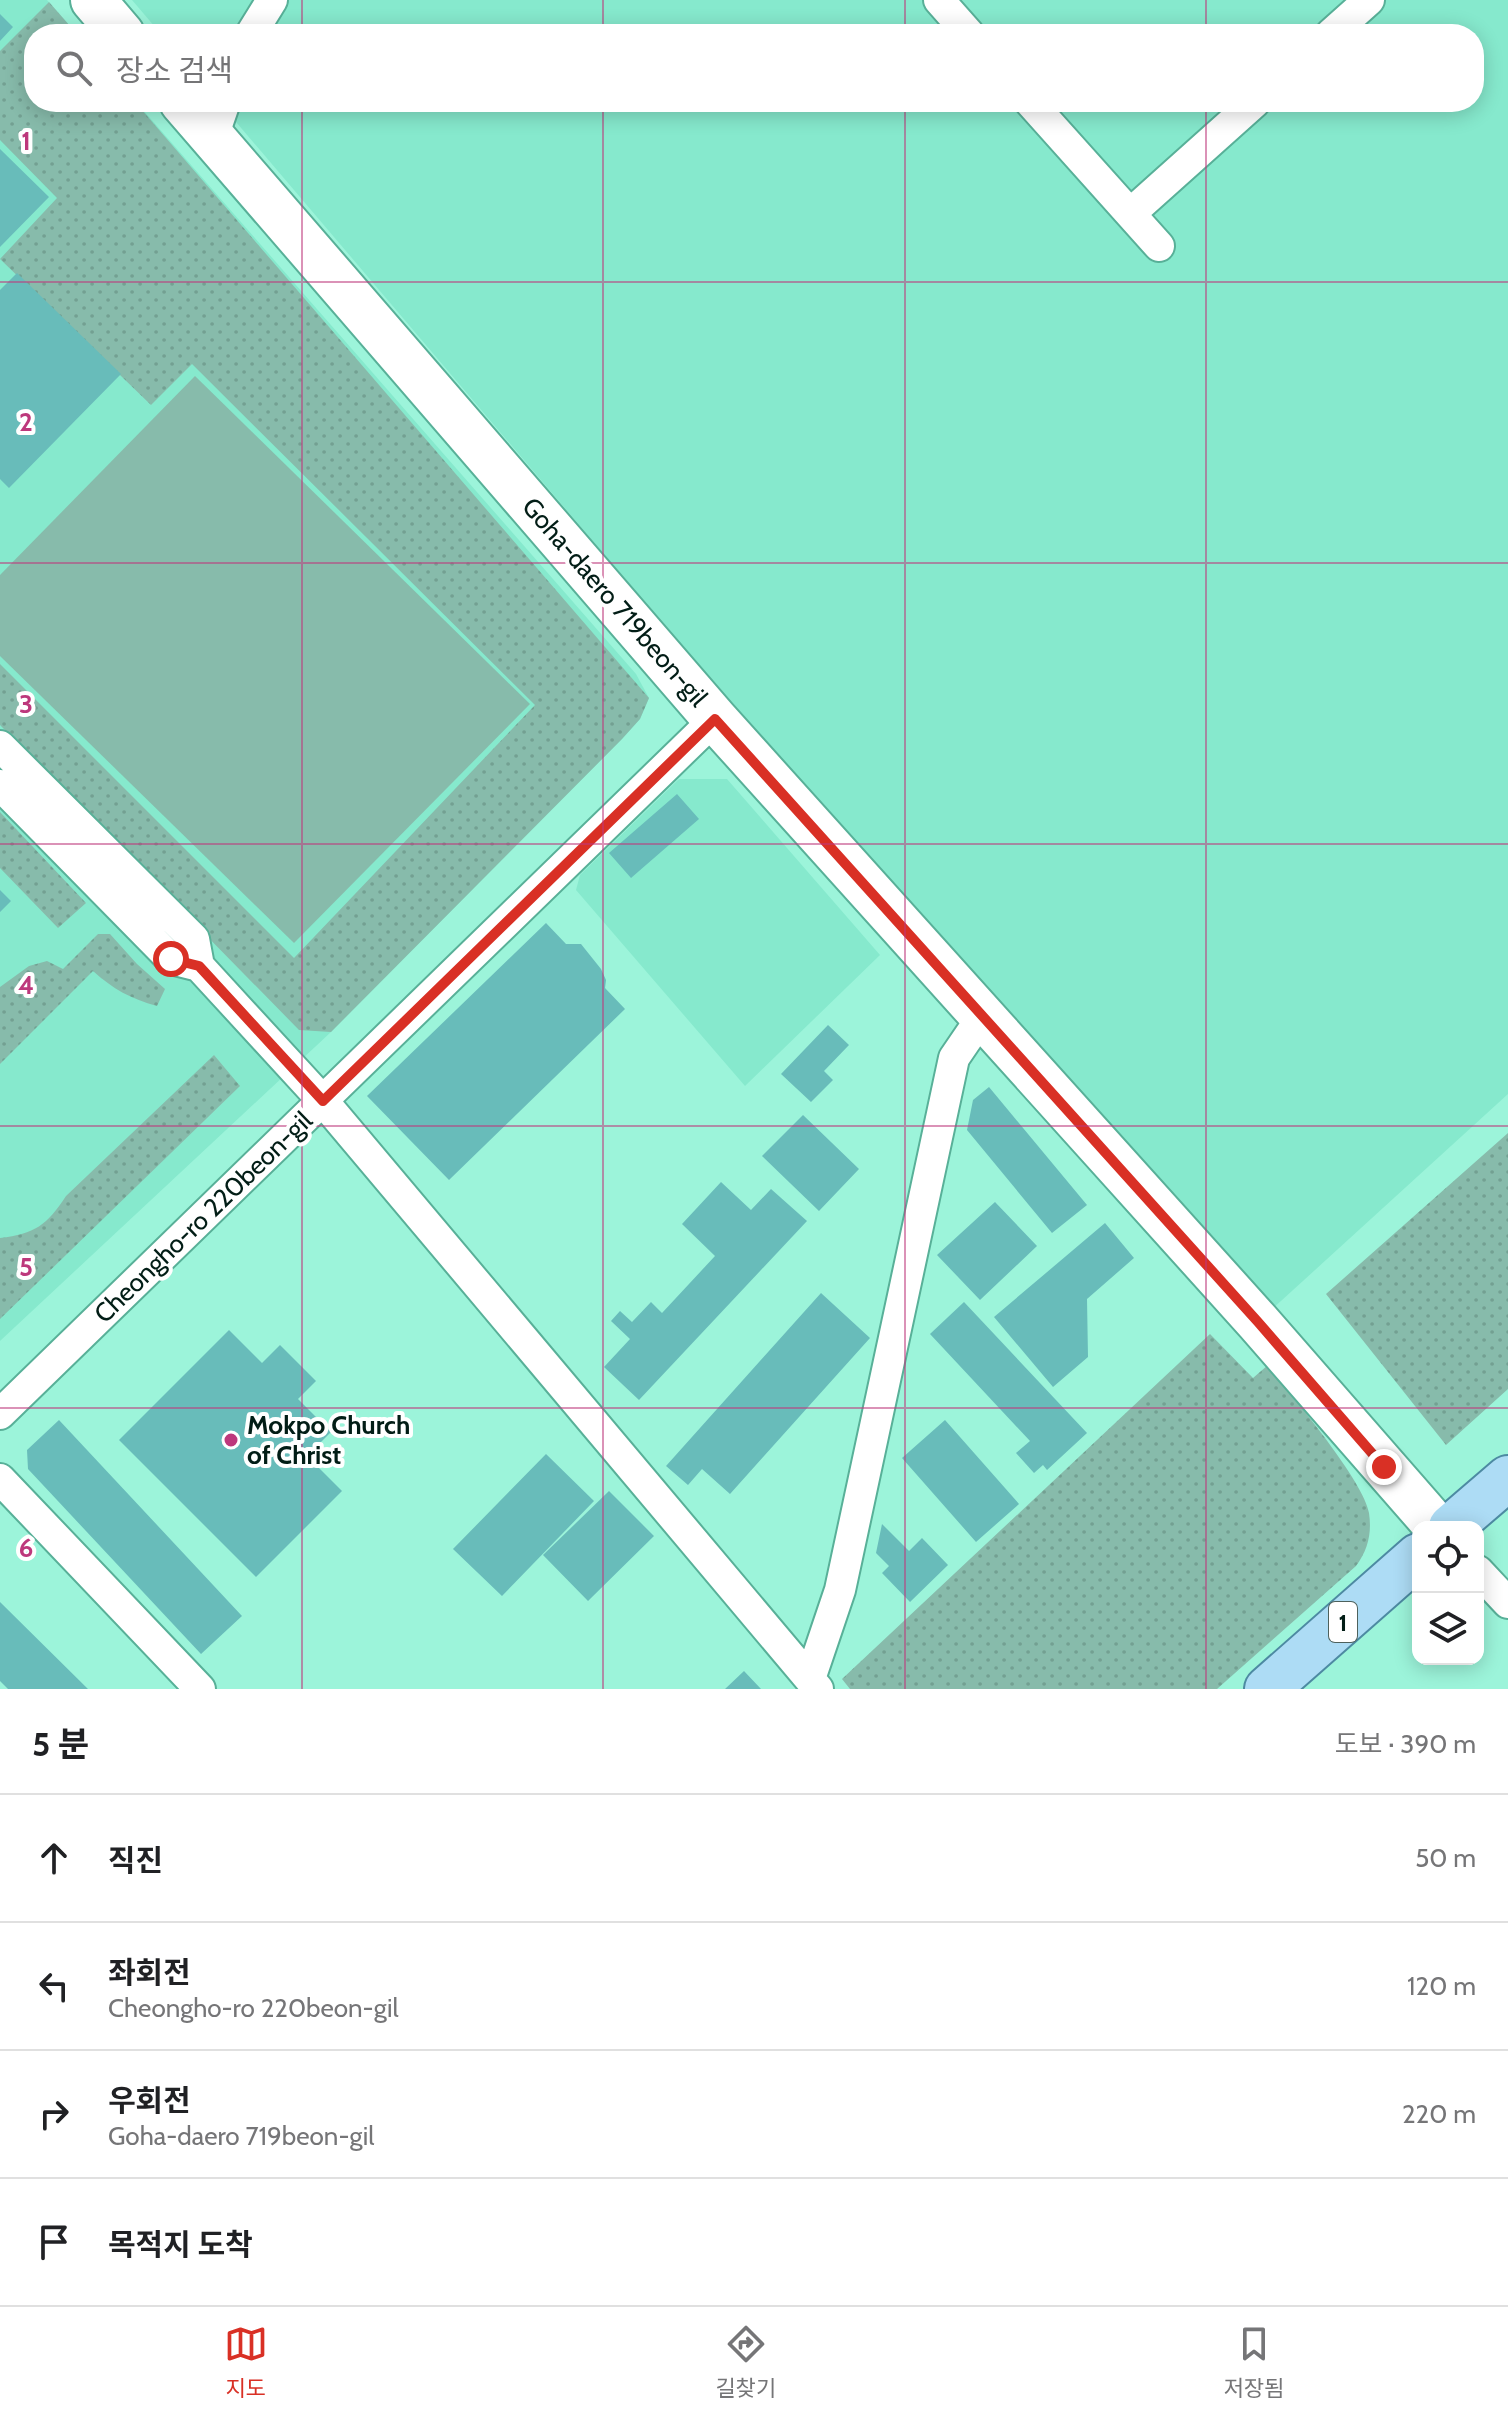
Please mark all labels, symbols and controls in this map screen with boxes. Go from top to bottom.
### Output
search box [24,24,1484,112]
icon: search [52,46,96,90]
text: 장소 검색 [116,52,233,89]
text: 1 [21,125,31,157]
text: 2 [19,406,33,438]
street label: Goha-daero 719beon-gil [515,491,715,713]
text: 3 [19,688,33,720]
route start [153,941,189,977]
text: 4 [18,969,34,1001]
street label: Cheongho-ro 220beon-gil [87,1105,319,1329]
text: 5 [19,1251,33,1283]
place label: Mokpo Church of Christ [247,1409,410,1471]
marker: Mokpo Church of Christ [222,1431,240,1449]
route end [1366,1449,1402,1485]
map controls [1412,1521,1484,1665]
button: locate [1412,1521,1484,1593]
text: 6 [19,1532,33,1564]
button: layers [1412,1593,1484,1665]
road number: 1 [1329,1602,1357,1642]
text: 5 분 [32,1723,89,1765]
text: 도보 · 390 m [1335,1728,1476,1760]
icon: ahead [32,1836,76,1880]
text: 직진 [108,1842,163,1879]
text: 50 m [1415,1842,1476,1874]
text: 좌회전 [108,1954,191,1991]
icon: left [32,1964,76,2008]
text: 120 m [1407,1970,1476,2002]
text: Cheongho-ro 220beon-gil [108,1992,399,2024]
text: 우회전 [108,2082,191,2119]
icon: right [32,2092,76,2136]
text: 220 m [1402,2098,1476,2130]
text: Goha-daero 719beon-gil [108,2120,375,2152]
icon: arrive [32,2220,76,2264]
text: 목적지 도착 [108,2226,253,2263]
tab: 지도 [224,2322,268,2402]
tab: 길찾기 [715,2322,776,2402]
tab: 저장됨 [1223,2322,1284,2402]

